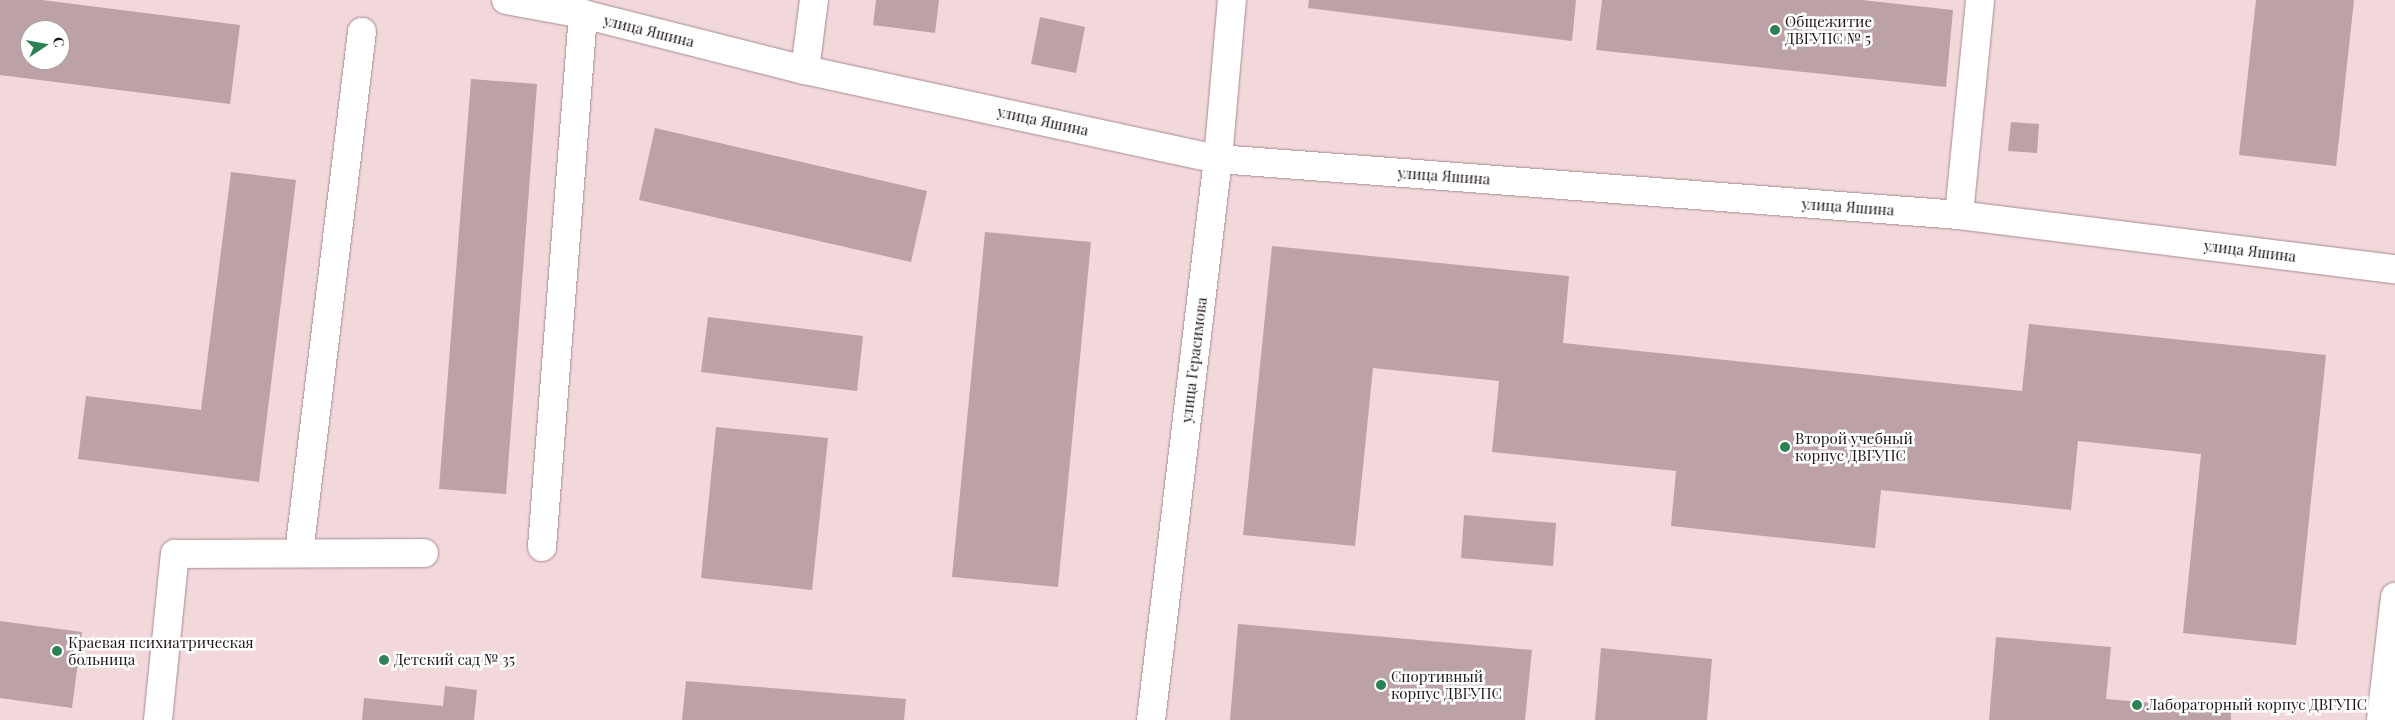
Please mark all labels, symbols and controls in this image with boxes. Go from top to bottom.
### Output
street label: улица Яшина [602,11,696,51]
place label: Общежитие ДВГУПС № 5 [1785,12,1872,47]
north arrow [20,20,70,70]
marker: Общежитие ДВГУПС № 5 [1769,24,1781,36]
text: С [49,35,70,49]
street label: улица Яшина [996,103,1090,139]
street label: улица Яшина [1397,164,1491,188]
street label: улица Яшина [1801,195,1895,219]
street label: улица Яшина [2203,236,2297,266]
street label: улица Герасимова [1177,296,1211,424]
place label: Второй учебный корпус ДВГУПС [1795,429,1913,464]
marker: Второй учебный корпус ДВГУПС [1779,441,1791,453]
place label: Краевая психиатрическая больница [68,633,254,668]
marker: Краевая психиатрическая больница [50,644,64,658]
place label: Детский сад № 35 [394,651,515,669]
marker: Детский сад № 35 [378,654,390,666]
place label: Спортивный корпус ДВГУПС [1391,667,1502,702]
marker: Спортивный корпус ДВГУПС [1375,679,1387,691]
place label: Лабораторный корпус ДВГУПС [2147,696,2367,714]
marker: Лабораторный корпус ДВГУПС [2131,699,2143,711]

